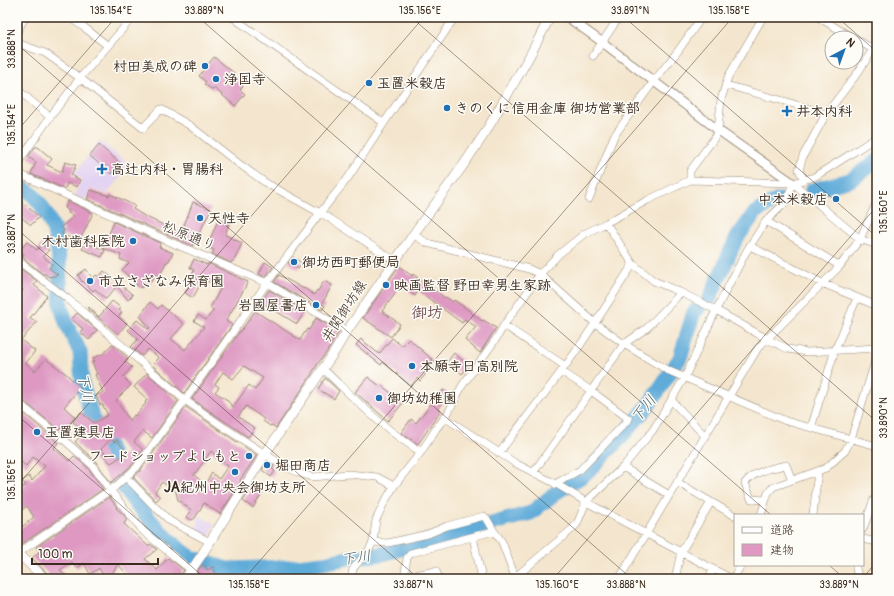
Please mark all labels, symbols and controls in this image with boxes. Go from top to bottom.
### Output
text: 135.154°E [90,5,132,17]
text: 33.889°N [184,5,224,17]
text: 135.156°E [399,5,441,17]
text: 33.891°N [611,5,650,17]
text: 135.158°E [708,5,750,17]
text: 33.888°N [6,29,18,69]
north arrow [824,30,864,70]
text: N [843,35,858,51]
place label: 村田美成の碑 [113,58,197,75]
marker: 村田美成の碑 [200,61,210,71]
place label: 浄国寺 [224,71,266,88]
marker: 浄国寺 [211,74,221,84]
place label: 玉置米穀店 [377,75,447,92]
marker: 玉置米穀店 [364,78,374,88]
place label: きのくに信用金庫 御坊営業部 [455,100,640,117]
marker: きのくに信用金庫 御坊営業部 [442,103,452,113]
place label: 井本内科 [796,103,853,120]
text: 135.154°E [6,104,18,146]
marker: 井本内科 [781,105,793,117]
place label: 高辻内科・胃腸科 [111,161,224,178]
marker: 高辻内科・胃腸科 [96,163,108,175]
text: 135.160°E [878,190,890,234]
place label: 中本米穀店 [758,191,828,208]
marker: 中本米穀店 [831,194,841,204]
place label: 天性寺 [208,210,250,227]
marker: 天性寺 [195,213,205,223]
text: 33.887°N [6,214,18,254]
street label: 松原通り [160,217,218,255]
place label: 木村歯科医院 [41,233,125,250]
marker: 木村歯科医院 [128,236,138,246]
place label: 御坊西町郵便局 [302,254,400,271]
marker: 御坊西町郵便局 [289,257,299,267]
place label: 市立さざなみ保育園 [98,273,224,290]
marker: 市立さざなみ保育園 [85,276,95,286]
street label: 井関御坊線 [318,277,370,345]
place label: 映画監督 野田幸男生家跡 [394,277,551,294]
marker: 映画監督 野田幸男生家跡 [381,280,391,290]
place label: 岩國屋書店 [238,297,308,314]
marker: 岩國屋書店 [311,300,321,310]
district label: 御坊 [411,303,443,323]
place label: 本願寺日高別院 [420,358,518,375]
marker: 本願寺日高別院 [407,361,417,371]
water label: 下川 [73,371,97,405]
place label: 御坊幼稚園 [387,390,457,407]
water label: 下川 [627,391,661,427]
marker: 御坊幼稚園 [374,393,384,403]
text: 33.890°N [878,397,890,439]
place label: 玉置建具店 [45,424,115,441]
marker: 玉置建具店 [32,427,42,437]
place label: フードショップよしもと [88,448,241,465]
marker: フードショップよしもと [244,451,254,461]
place label: 堀田商店 [275,457,331,474]
text: 135.156°E [6,459,18,501]
marker: 堀田商店 [262,460,272,470]
marker: JA紀州中央会御坊支所 [230,467,240,477]
place label: JA紀州中央会御坊支所 [164,479,306,496]
legend [734,514,864,566]
text: 道路 [770,523,794,538]
scale bar [32,540,158,566]
text: 建物 [770,543,794,558]
text: 100 m [38,547,73,562]
water label: 下川 [340,547,372,569]
text: 135.158°E [228,579,270,591]
text: 33.887°N [393,579,433,591]
text: 135.160°E [535,579,579,591]
text: 33.888°N [606,579,646,591]
text: 33.889°N [819,579,859,591]

